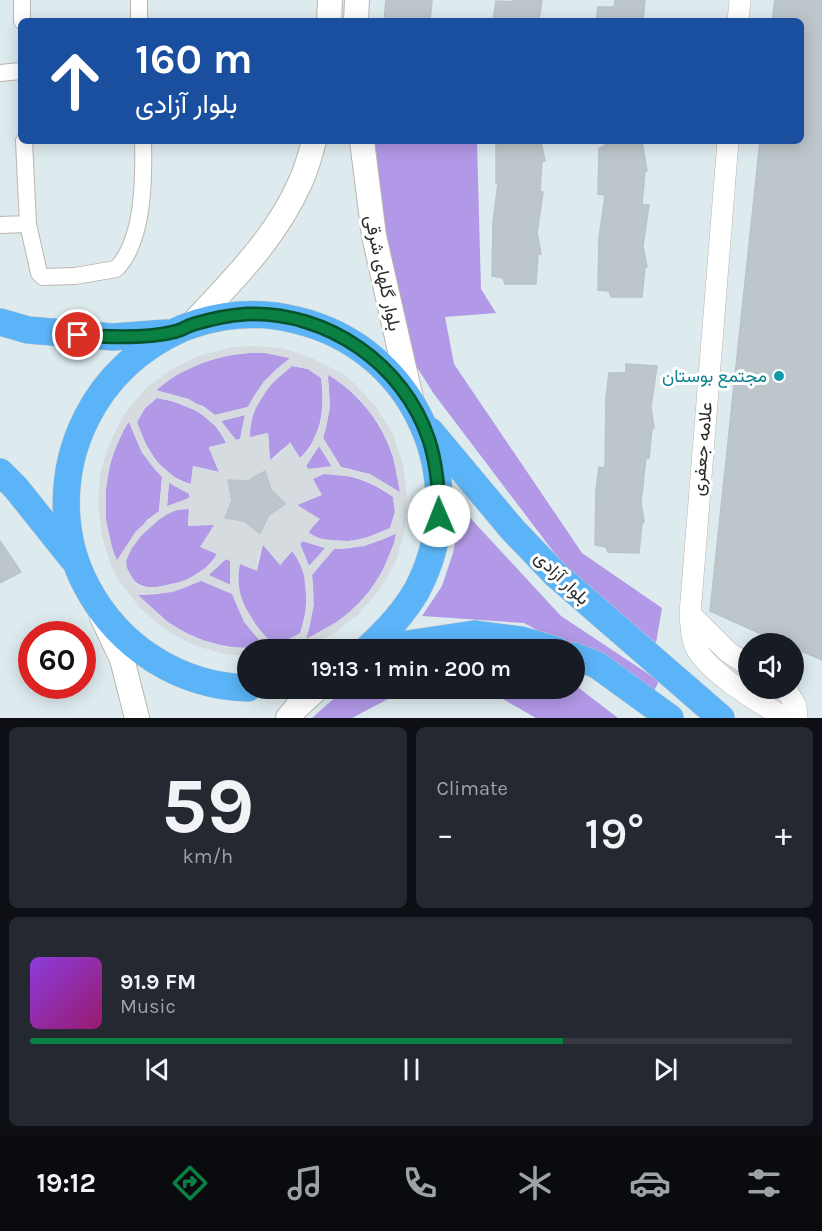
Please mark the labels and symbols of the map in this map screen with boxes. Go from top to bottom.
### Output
street label: بلوار گلهای شرقی [360,213,406,333]
pin [52,309,103,360]
place label: مجتمع بوستان [662,365,767,388]
marker: مجتمع بوستان [772,369,786,383]
street label: علامه جعفری [687,401,717,497]
position arrow [407,484,471,548]
street label: بلوار آزادی [530,546,594,610]
speed limit sign: 60 [18,621,96,699]

